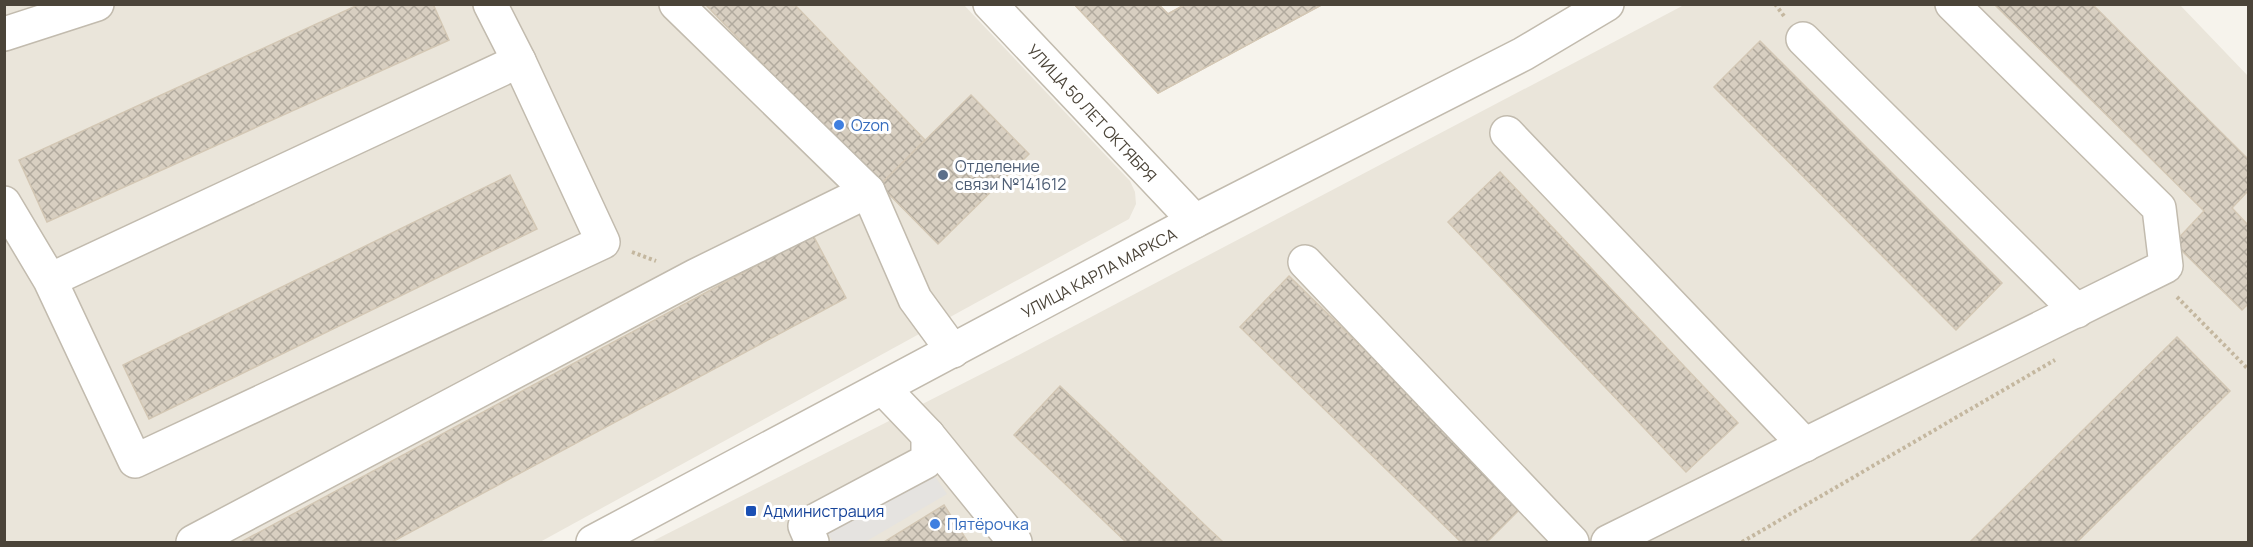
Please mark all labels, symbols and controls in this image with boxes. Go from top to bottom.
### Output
street label: УЛИЦА 50 ЛЕТ ОКТЯБРЯ [1022,39,1162,187]
place label: Ozon [851,114,889,136]
marker: Ozon [832,118,846,132]
place label: Отделение связи №141612 [955,155,1066,195]
marker: Отделение связи №141612 [936,168,950,182]
street label: УЛИЦА КАРЛА МАРКСА [1018,223,1180,323]
place label: Администрация [763,500,884,522]
marker: Администрация [744,504,758,518]
place label: Пятёрочка [947,513,1029,535]
marker: Пятёрочка [928,517,942,531]

